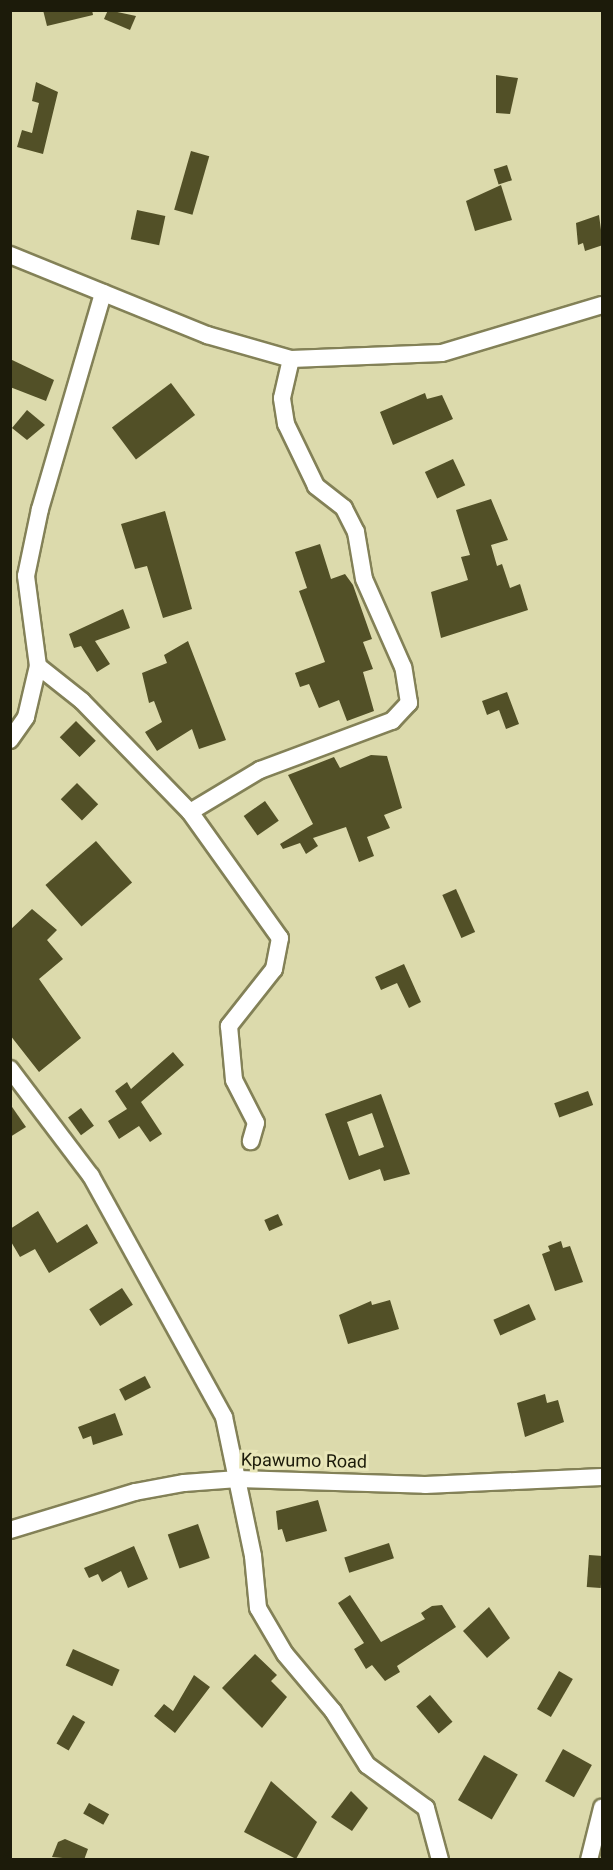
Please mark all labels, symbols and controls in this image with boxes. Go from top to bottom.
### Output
street label: Kpawumo Road [241,1449,367,1473]

